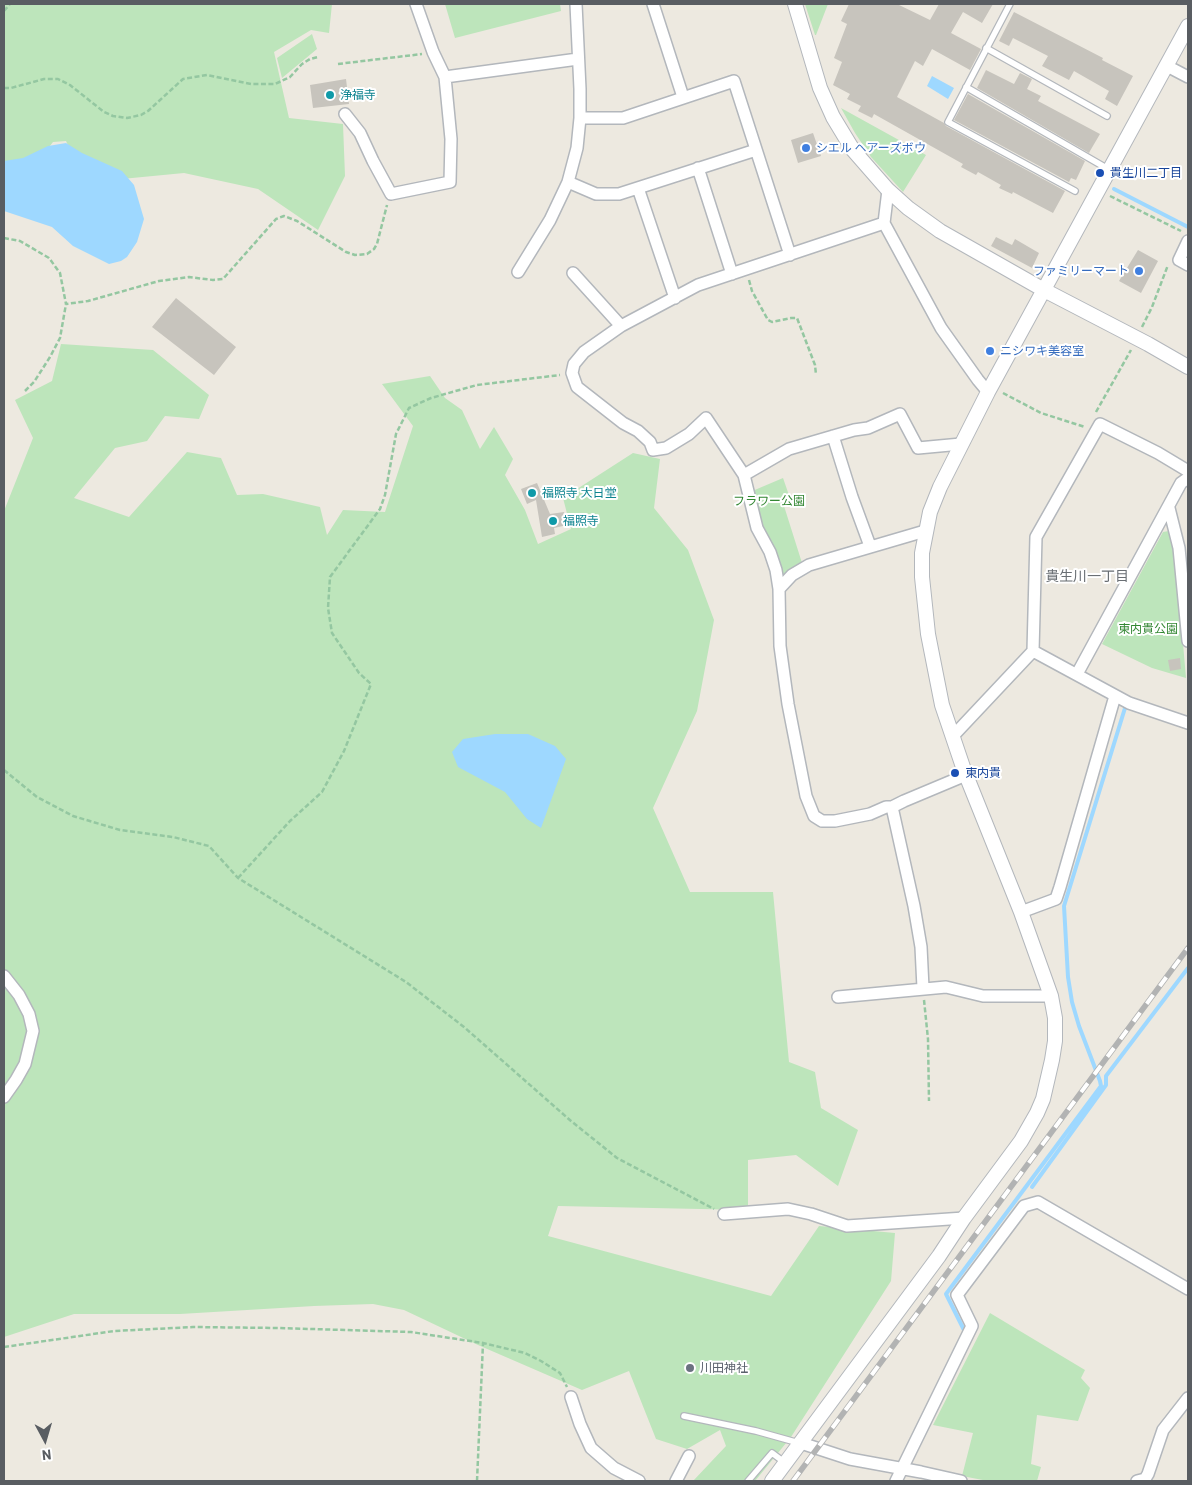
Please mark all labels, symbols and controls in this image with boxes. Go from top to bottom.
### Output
place label: 浄福寺 [340,88,376,102]
marker: 浄福寺 [324,89,336,101]
place label: シエル ヘアーズボウ [816,141,926,155]
marker: シエル ヘアーズボウ [800,142,812,154]
place label: 貴生川二丁目 [1110,166,1182,180]
marker: 貴生川二丁目 [1094,167,1106,179]
place label: ファミリーマート [1033,264,1129,278]
marker: ファミリーマート [1133,265,1145,277]
place label: ニシワキ美容室 [1000,344,1084,358]
marker: ニシワキ美容室 [984,345,996,357]
place label: 福照寺 大日堂 [542,486,616,500]
marker: 福照寺 大日堂 [526,487,538,499]
park label: フラワー公園 [733,494,805,508]
place label: 福照寺 [563,514,599,528]
marker: 福照寺 [547,515,559,527]
district label: 貴生川一丁目 [1045,568,1129,584]
park label: 東内貴公園 [1118,622,1178,636]
place label: 東内貴 [965,766,1001,780]
marker: 東内貴 [949,767,961,779]
place label: 川田神社 [700,1361,748,1375]
marker: 川田神社 [684,1362,696,1374]
north arrow [20,1415,70,1465]
text: N [41,1446,52,1464]

